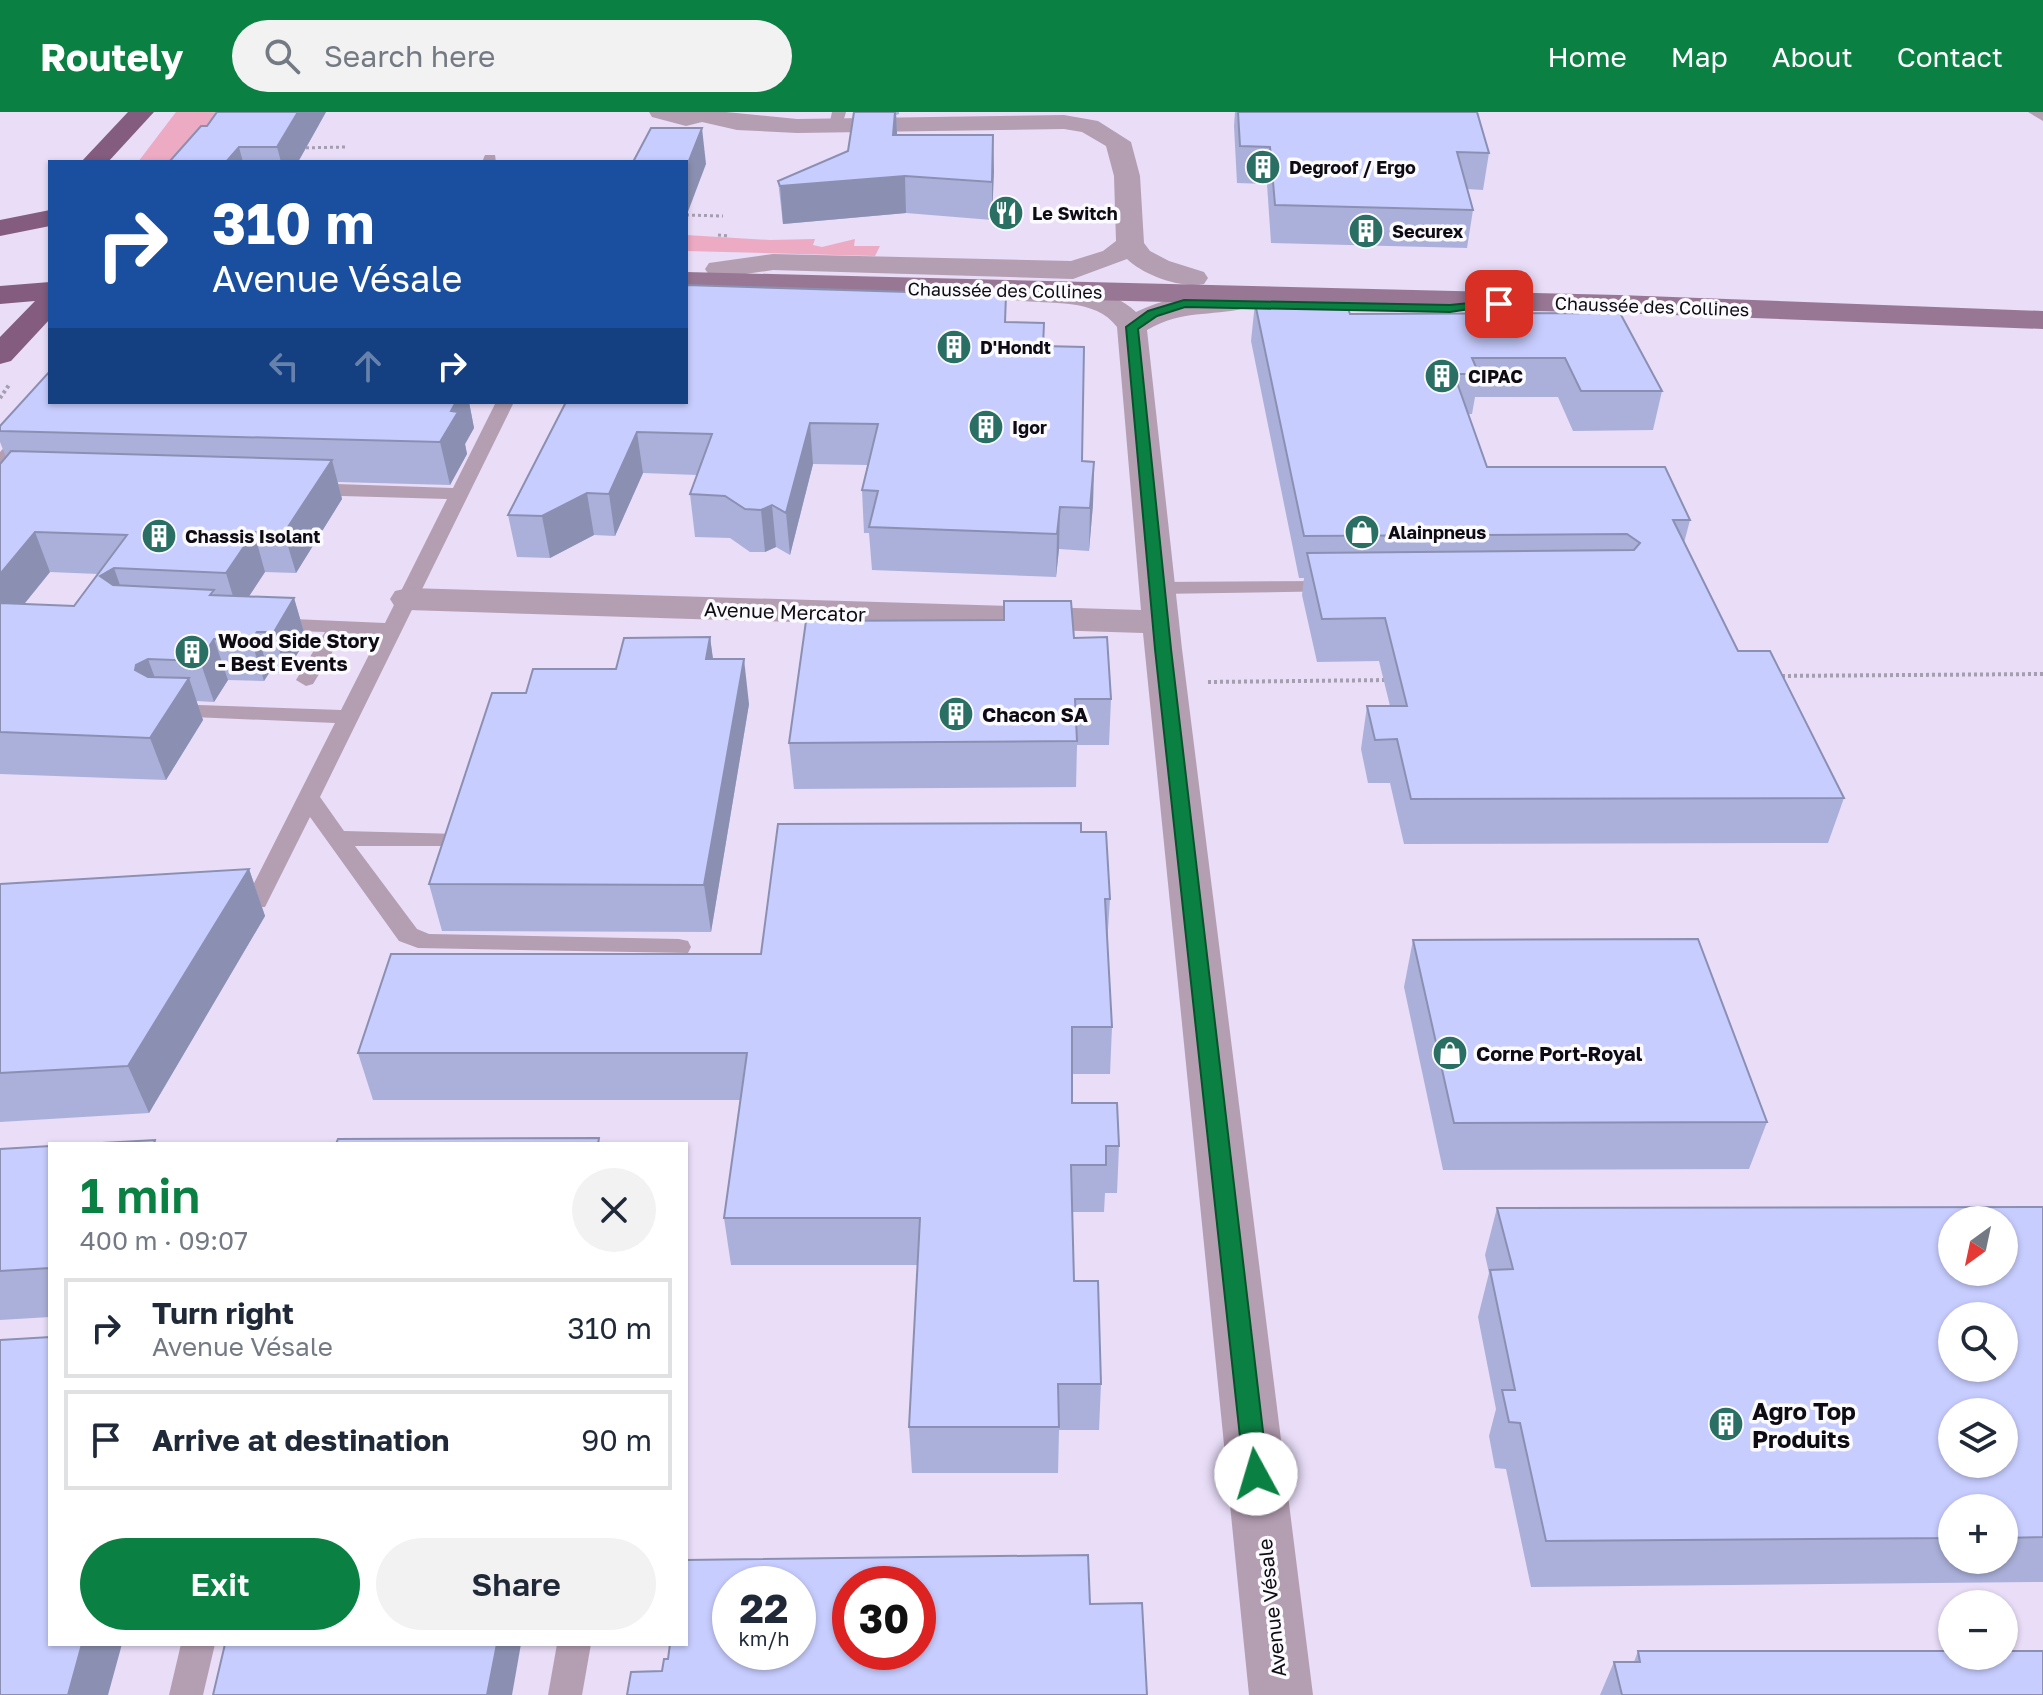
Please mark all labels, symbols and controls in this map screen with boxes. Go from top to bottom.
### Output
search box [232,20,792,92]
text: Routely [40,34,184,79]
icon: search [260,34,304,78]
text: Search here [324,38,496,74]
text: Home [1548,40,1627,73]
text: Map [1671,40,1728,73]
text: About [1772,40,1853,73]
text: Contact [1897,40,2003,73]
building icon: Degroof / Ergo [1244,148,1282,186]
place label: Degroof / Ergo [1289,156,1416,178]
text: 310 m [212,189,374,256]
icon: right [80,192,184,296]
restaurant icon: Le Switch [987,194,1025,232]
place label: Le Switch [1032,202,1118,224]
building icon: Securex [1347,212,1385,250]
place label: Securex [1392,220,1464,242]
text: Avenue Vésale [212,257,462,300]
pin [1465,270,1533,338]
street label: Chaussée des Collines [907,277,1103,303]
icon: arrive [1477,282,1521,326]
street label: Chaussée des Collines [1554,292,1750,320]
building icon: D'Hondt [935,328,973,366]
place label: D'Hondt [980,336,1051,358]
icon: left [262,344,306,388]
icon: ahead [346,344,390,388]
icon: right [430,344,474,388]
building icon: CIPAC [1423,357,1461,395]
place label: CIPAC [1468,365,1523,387]
building icon: Igor [967,408,1005,446]
place label: Igor [1012,416,1047,438]
shop icon: Alainpneus [1343,513,1381,551]
building icon: Chassis Isolant [140,517,178,555]
place label: Alainpneus [1388,521,1486,543]
place label: Chassis Isolant [185,525,320,547]
street label: Avenue Mercator [704,596,866,626]
place label: Wood Side Story - Best Events [218,628,380,675]
building icon: Wood Side Story - Best Events [173,633,211,671]
building icon: Chacon SA [937,695,975,733]
place label: Chacon SA [982,702,1088,726]
shop icon: Corne Port-Royal [1431,1034,1469,1072]
place label: Corne Port-Royal [1476,1041,1643,1065]
text: 1 min [80,1166,200,1224]
button: close [572,1168,656,1252]
north arrow [1938,1206,2018,1286]
map controls [1938,1206,2018,1670]
text: 400 m · 09:07 [80,1225,248,1256]
text: Turn right [152,1295,294,1331]
button: search [1938,1302,2018,1382]
icon: right [84,1306,128,1350]
text: 310 m [567,1310,652,1346]
text: Avenue Vésale [152,1331,333,1362]
place label: Agro Top Produits [1752,1396,1856,1453]
button: layers [1938,1398,2018,1478]
building icon: Agro Top Produits [1707,1405,1745,1443]
icon: arrive [84,1418,128,1462]
text: Arrive at destination [152,1422,449,1458]
text: 90 m [581,1422,652,1458]
position arrow [1214,1432,1298,1516]
button: + [1938,1494,2018,1574]
button: Exit [80,1538,360,1630]
button: Share [376,1538,656,1630]
street label: Avenue Vésale [1252,1538,1290,1678]
speed limit sign: 30 [832,1566,936,1670]
text: 22 [740,1584,788,1632]
button: − [1938,1590,2018,1670]
text: km/h [739,1626,789,1650]

